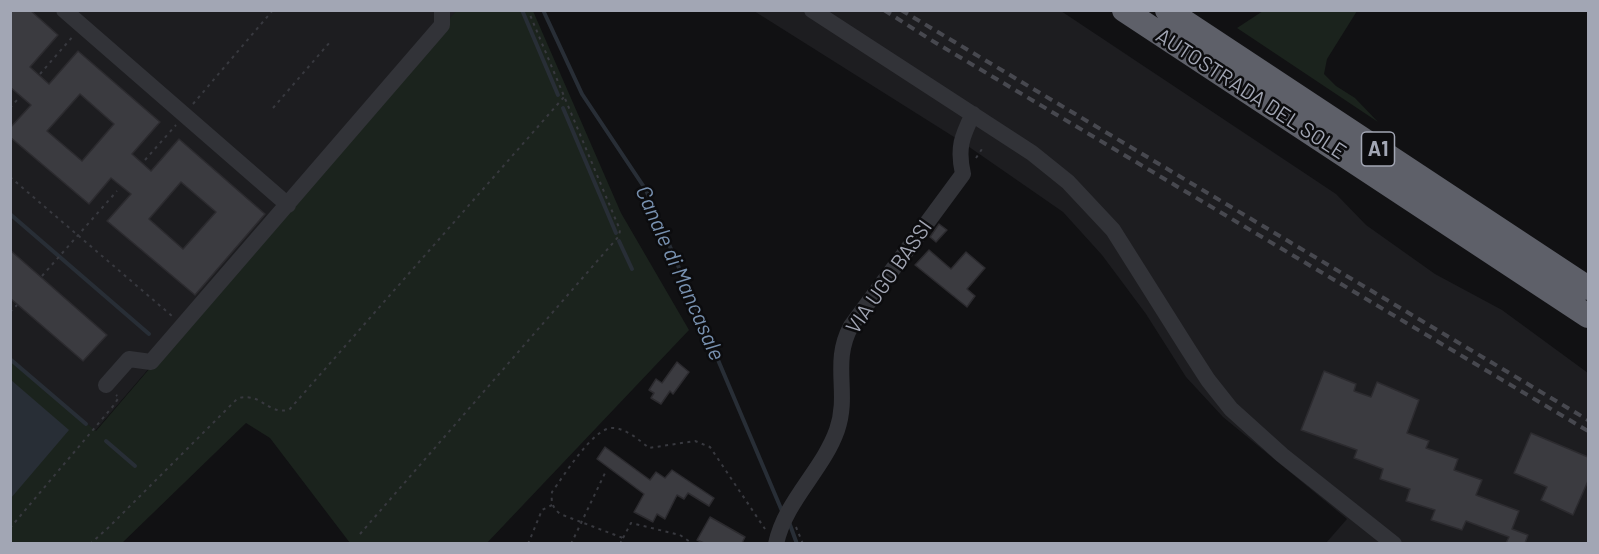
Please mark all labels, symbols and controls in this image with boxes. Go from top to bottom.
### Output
street label: AUTOSTRADA DEL SOLE [1151,23,1351,165]
road number: A1 [1362,132,1394,166]
water label: Canale di Mancasale [630,181,730,365]
street label: VIA UGO BASSI [841,215,937,339]

